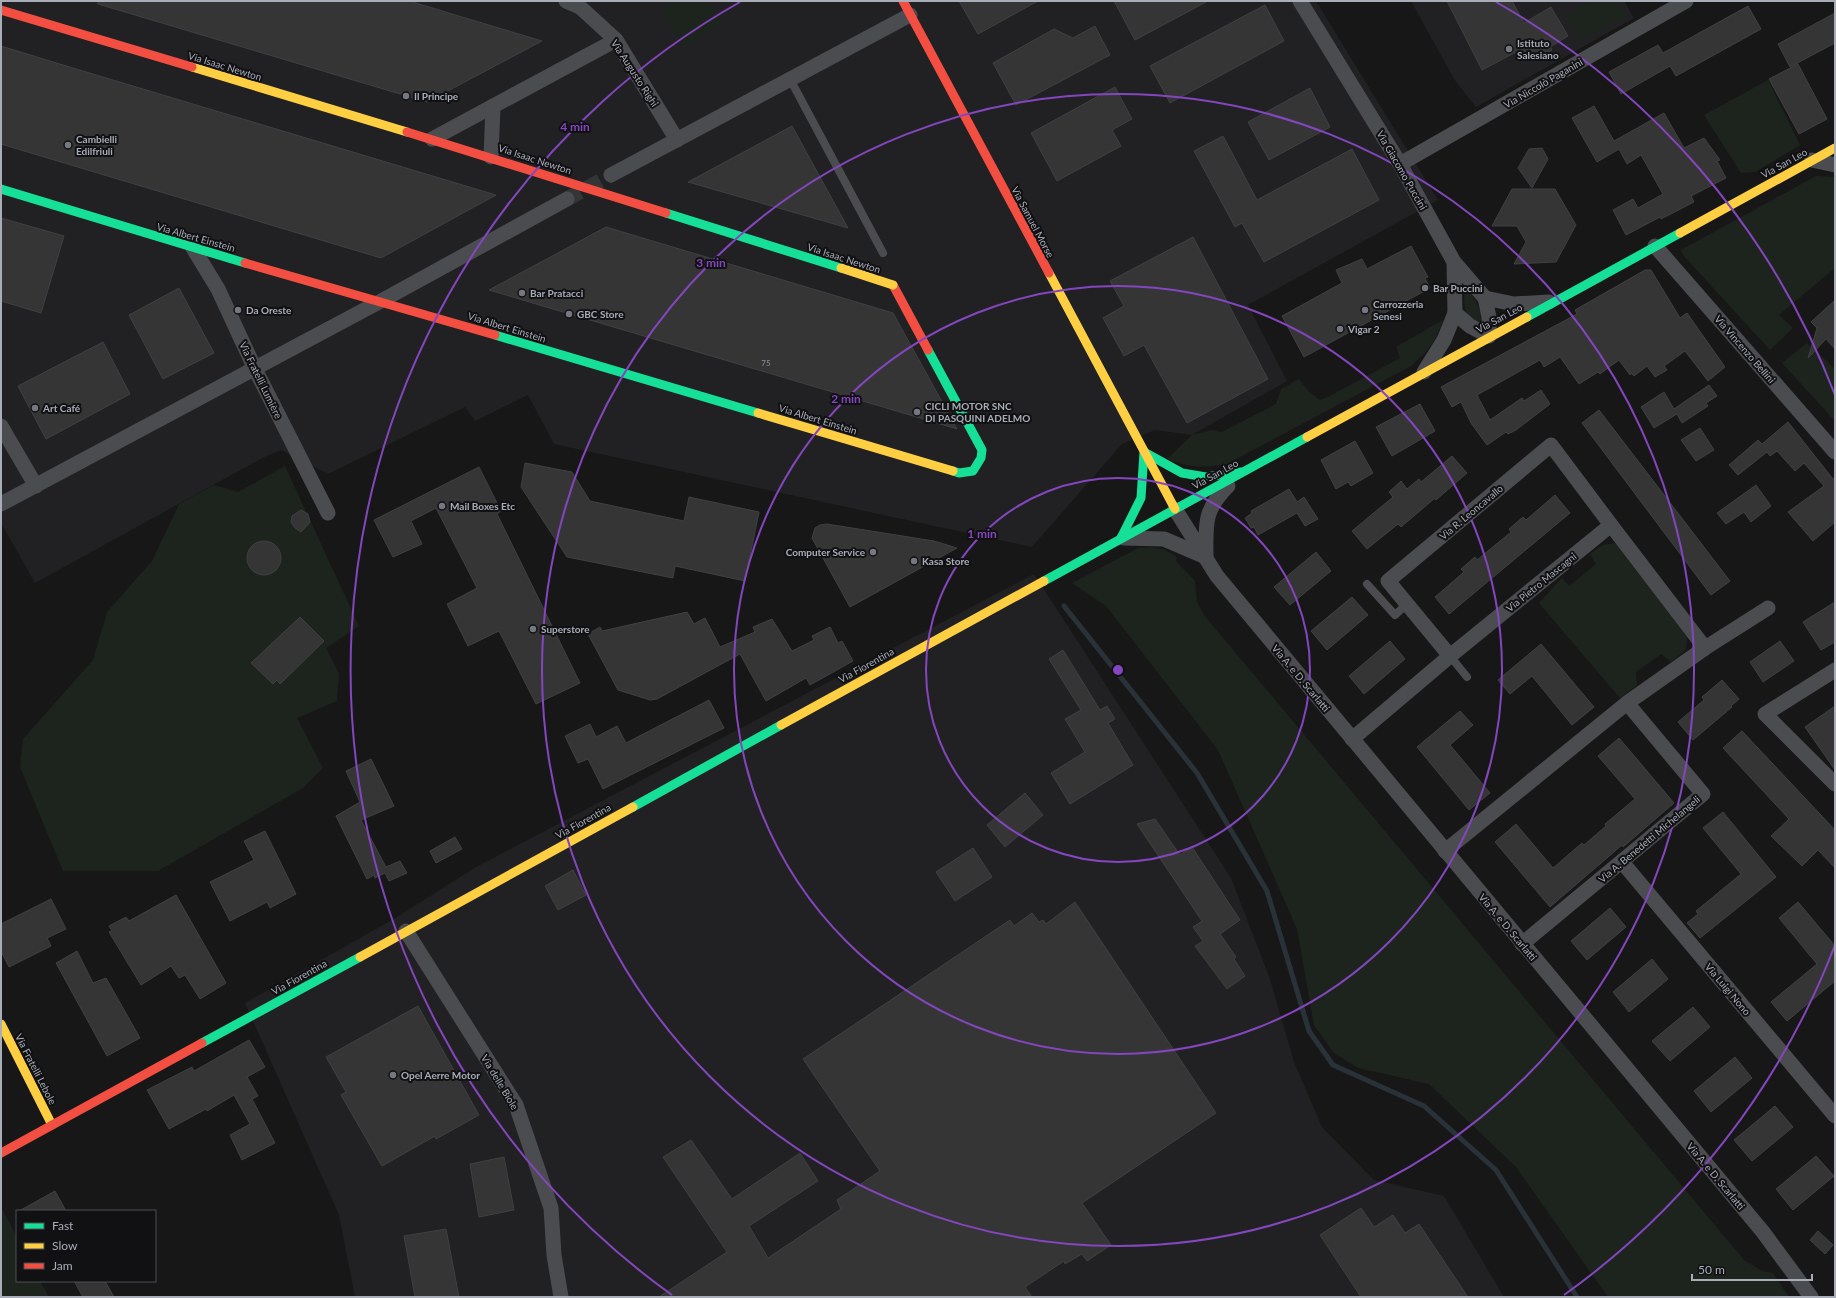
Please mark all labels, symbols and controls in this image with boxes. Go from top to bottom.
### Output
street label: Via Augusto Righi [609,37,661,109]
place label: Istituto Salesiano [1517,37,1559,61]
marker: Istituto Salesiano [1504,44,1514,54]
street label: Via Isaac Newton [187,49,263,83]
street label: Via Niccolò Paganini [1501,55,1585,111]
place label: Il Principe [414,90,459,102]
marker: Il Principe [401,91,411,101]
text: 4 min [560,119,590,134]
street label: Via Giacomo Puccini [1374,128,1430,212]
place label: Cambielli Edilfriuli [76,133,118,157]
marker: Cambielli Edilfriuli [63,140,73,150]
street label: Via Isaac Newton [497,141,573,177]
street label: Via San Leo [1759,145,1809,181]
street label: Via Samuel Morse [1009,184,1057,260]
street label: Via Albert Einstein [155,220,237,254]
street label: Via Isaac Newton [806,240,882,276]
text: 3 min [696,255,726,270]
place label: Bar Puccini [1433,282,1483,294]
marker: Bar Puccini [1420,283,1430,293]
place label: Bar Pratacci [530,287,584,299]
marker: Bar Pratacci [517,288,527,298]
place label: Carrozzeria Senesi [1373,298,1423,322]
street label: Via San Leo [1474,301,1525,335]
place label: Da Oreste [246,304,292,316]
marker: Da Oreste [233,305,243,315]
marker: Carrozzeria Senesi [1360,305,1370,315]
place label: GBC Store [577,308,624,320]
street label: Via Albert Einstein [467,309,547,345]
marker: GBC Store [564,309,574,319]
street label: Via Vincenzo Bellini [1712,313,1778,385]
place label: Vigar 2 [1347,323,1380,335]
marker: Vigar 2 [1335,324,1345,334]
street label: Via Fratelli Lumière [237,340,285,420]
house number: 75 [761,358,771,368]
text: 2 min [831,391,861,406]
place label: CICLI MOTOR SNC DI PASQUINI ADELMO [925,400,1030,424]
street label: Via Albert Einstein [778,401,858,437]
place label: Art Café [42,402,81,414]
marker: Art Café [30,403,40,413]
marker: CICLI MOTOR SNC DI PASQUINI ADELMO [912,407,922,417]
street label: Via San Leo [1190,456,1240,492]
street label: Via R. Leoncavallo [1437,482,1505,542]
place label: Mail Boxes Etc [450,500,515,512]
marker: Mail Boxes Etc [437,501,447,511]
text: 1 min [967,526,997,541]
place label: Computer Service [786,546,866,558]
marker: Computer Service [868,547,878,557]
street label: Via Pietro Mascagni [1503,550,1579,614]
place label: Kasa Store [922,555,970,567]
marker: Kasa Store [909,556,919,566]
place label: Superstore [541,623,590,635]
marker: Superstore [528,624,538,634]
street label: Via A. e D. Scarlatti [1270,642,1332,714]
street label: Via Fiorentina [836,645,896,685]
centre of rings [1111,663,1125,677]
street label: Via A. Benedetti Michelangeli [1596,793,1702,885]
street label: Via Fiorentina [553,801,613,841]
street label: Via A. e D. Scarlatti [1477,891,1539,963]
street label: Via Fiorentina [269,957,329,997]
street label: Via Luigi Nono [1703,961,1753,1018]
street label: Via Fratelli Lebole [13,1032,59,1106]
street label: Via delle Biole [479,1052,521,1112]
place label: Opel Aerre Motor [401,1069,480,1081]
marker: Opel Aerre Motor [388,1070,398,1080]
street label: Via A. e D. Scarlatti [1685,1140,1747,1212]
legend [16,1210,156,1282]
text: Fast [52,1218,74,1233]
text: Slow [52,1238,78,1253]
scale bar [1692,1256,1812,1282]
text: Jam [52,1258,73,1273]
text: 50 m [1698,1262,1725,1277]

